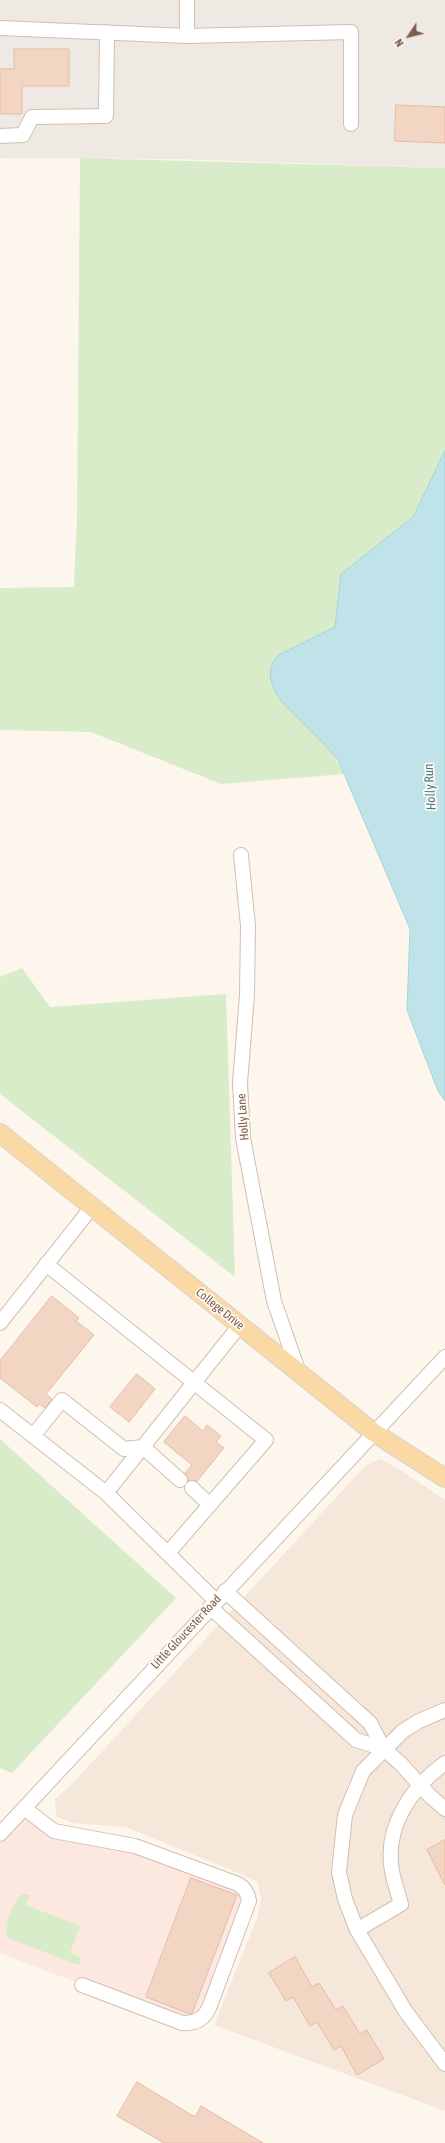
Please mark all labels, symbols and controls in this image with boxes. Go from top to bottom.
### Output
north arrow [389,16,429,56]
text: N [392,37,406,49]
water label: Holly Run [421,763,439,811]
street label: Holly Lane [234,1093,252,1141]
street label: College Drive [193,1285,247,1333]
street label: Little Gloucester Road [148,1592,224,1672]

